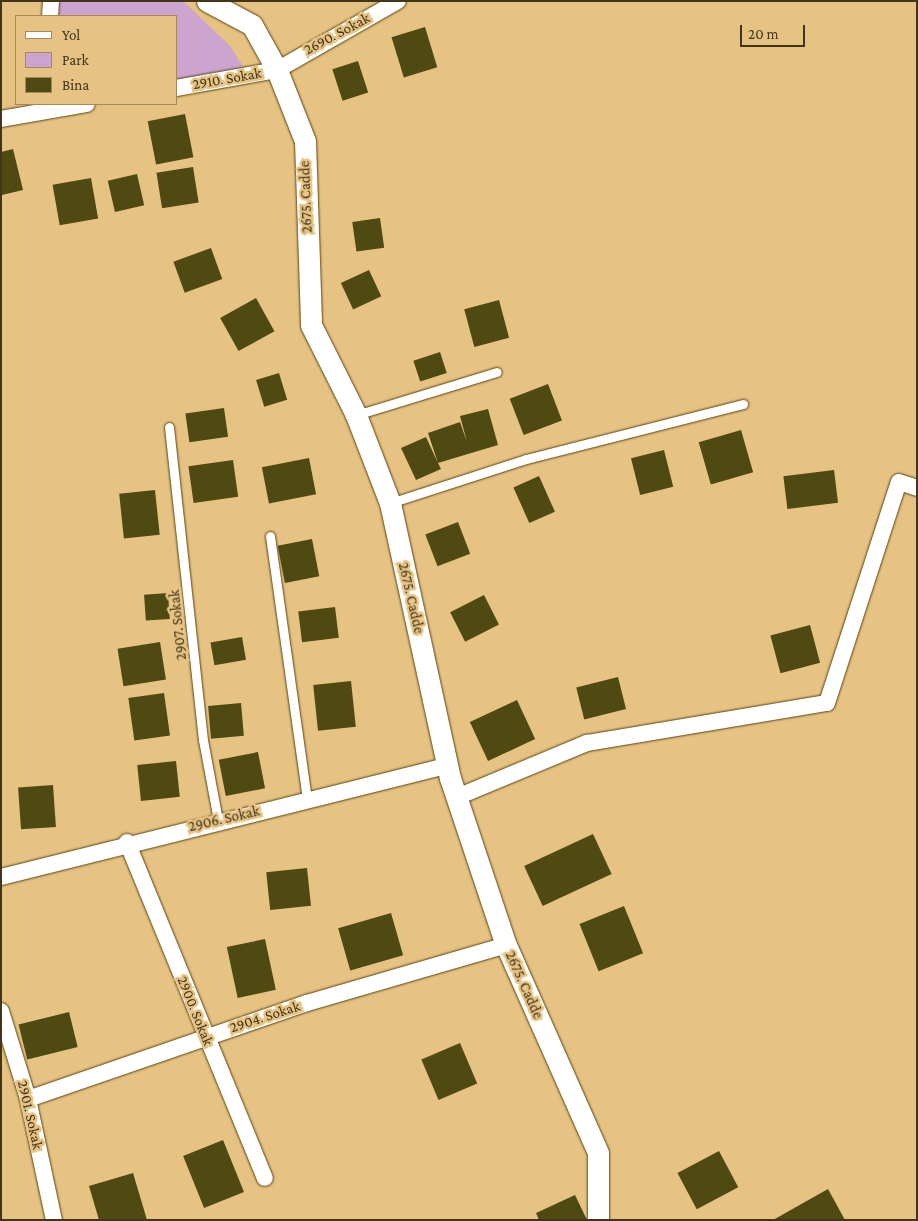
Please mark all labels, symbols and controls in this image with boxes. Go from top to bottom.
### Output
street label: 2690. Sokak [301,9,373,59]
legend [15,15,178,105]
scale bar [743,15,808,47]
text: 20 m [748,26,779,42]
text: Yol [62,27,80,43]
text: Park [62,52,89,68]
street label: 2910. Sokak [191,64,263,94]
text: Bina [62,77,89,93]
street label: 2675. Cadde [296,161,316,233]
street label: 2675. Cadde [394,561,428,635]
street label: 2907. Sokak [165,589,191,661]
street label: 2906. Sokak [187,802,261,836]
street label: 2675. Cadde [501,948,547,1022]
street label: 2900. Sokak [173,974,217,1048]
street label: 2904. Sokak [228,997,302,1037]
street label: 2901. Sokak [13,1079,47,1151]

